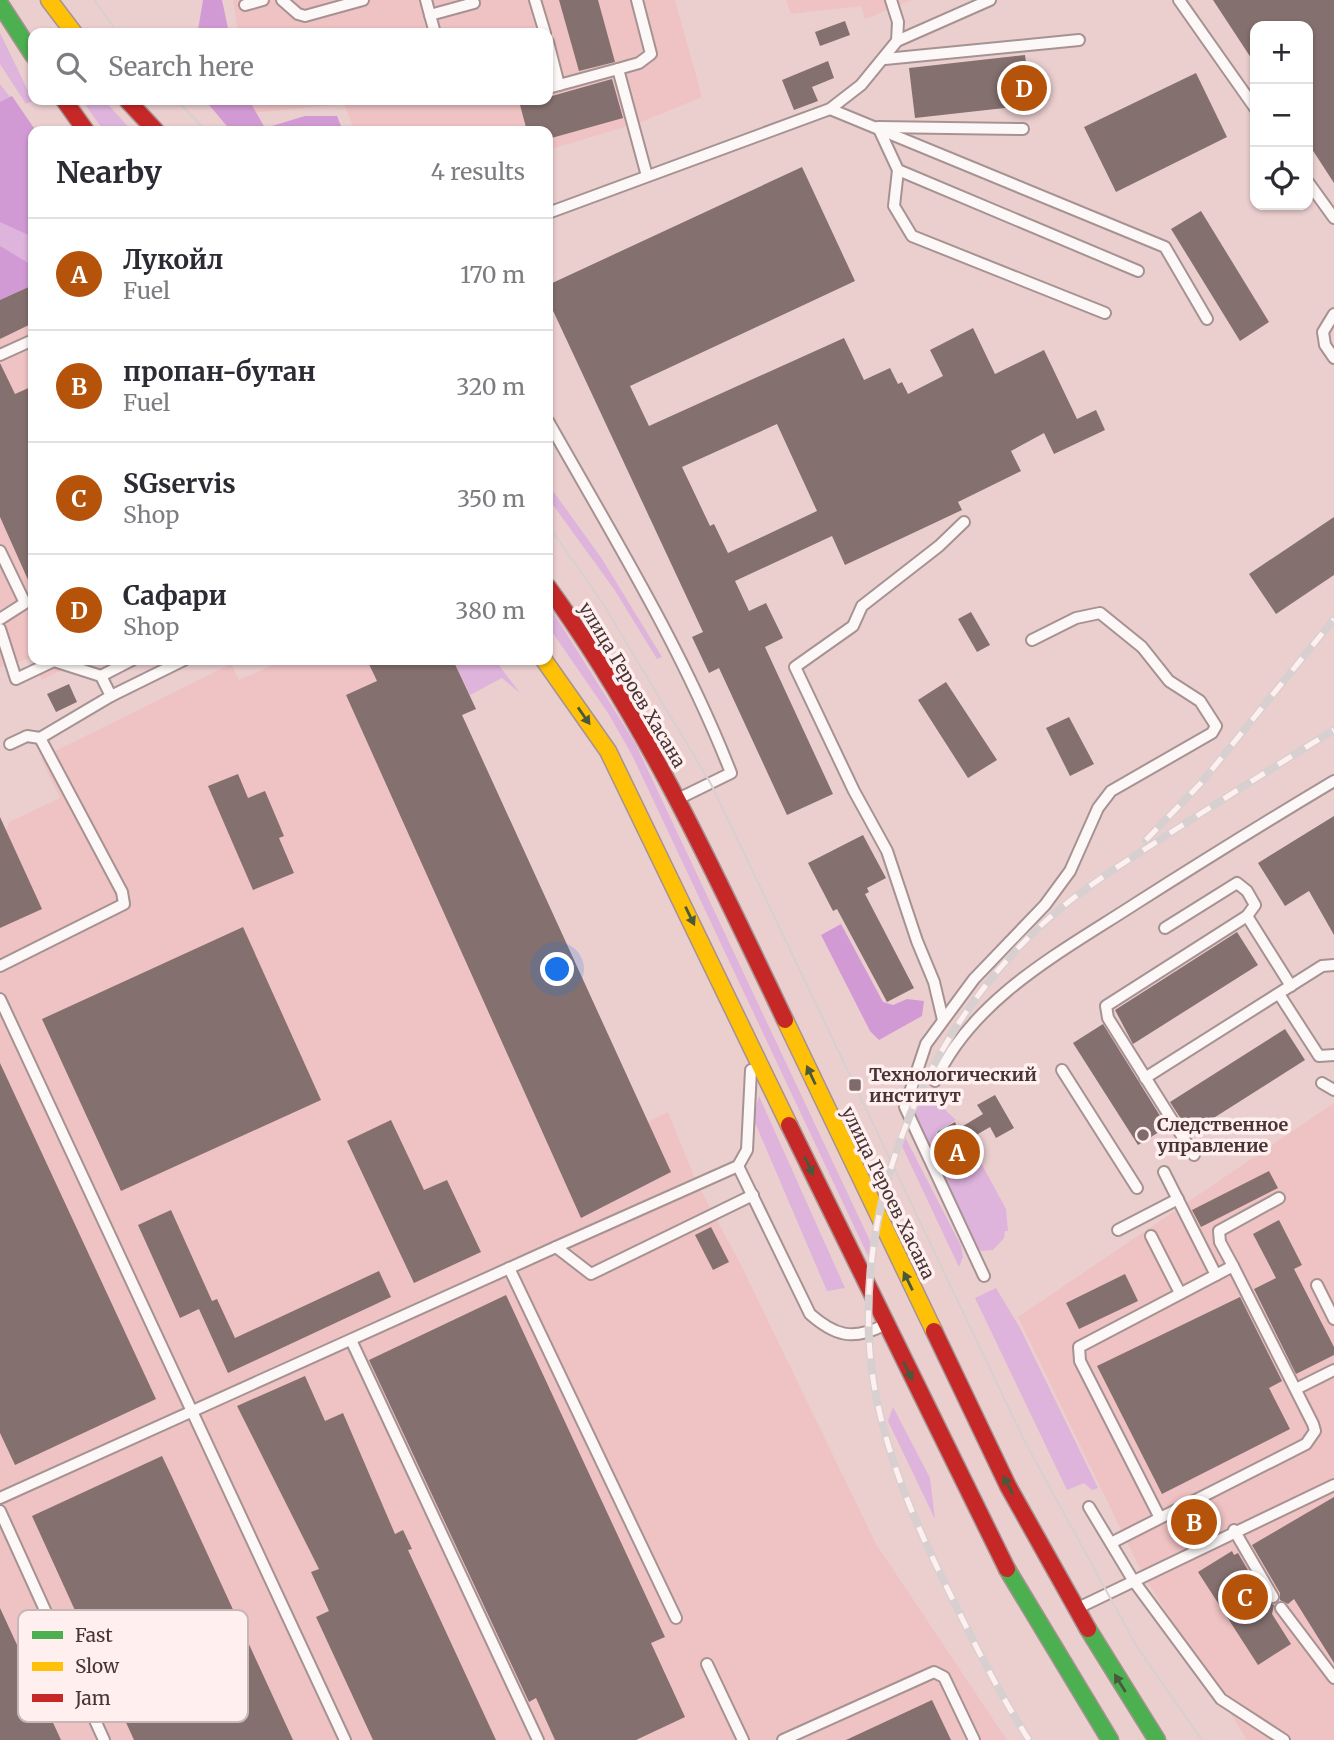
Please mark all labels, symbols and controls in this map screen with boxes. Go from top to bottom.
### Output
map controls [1250,21,1313,210]
button: + [1250,21,1313,84]
search box [28,28,553,105]
icon: search [52,48,90,86]
text: Search here [108,50,254,83]
pin: D [1001,62,1047,114]
button: − [1250,84,1313,147]
button: locate [1250,147,1313,210]
text: Nearby [56,153,162,191]
text: 4 results [431,157,525,186]
text: Лукойл [123,243,223,276]
text: A [71,260,87,289]
text: 170 m [460,260,525,289]
text: Fuel [123,276,170,305]
text: пропан-бутан [123,355,316,388]
text: B [71,372,87,401]
text: 320 m [456,372,525,401]
text: Fuel [123,388,170,417]
text: SGservis [123,467,236,500]
text: C [71,484,87,513]
text: 350 m [457,484,525,513]
text: Shop [123,500,179,529]
text: Сафари [123,579,227,612]
text: D [70,596,88,625]
text: 380 m [455,596,525,625]
street label: улица Героев Хасана [574,598,691,772]
text: Shop [123,612,179,641]
one-way arrow [576,707,590,725]
one-way arrow [684,906,695,926]
your location [540,952,574,986]
place label: Технологический институт [869,1063,1037,1107]
one-way arrow [805,1065,817,1085]
marker: Технологический институт [847,1077,863,1093]
street label: улица Героев Хасана [837,1103,940,1283]
place label: Следственное управление [1157,1113,1289,1157]
pin: A [934,1126,980,1178]
marker: Следственное управление [1135,1127,1151,1143]
one-way arrow [804,1155,815,1176]
one-way arrow [903,1271,914,1291]
one-way arrow [902,1361,913,1381]
one-way arrow [1002,1475,1013,1495]
pin: B [1171,1496,1217,1548]
pin: C [1222,1571,1268,1623]
legend [18,1610,248,1722]
text: Fast [75,1623,113,1647]
text: Slow [75,1654,120,1678]
one-way arrow [1114,1673,1127,1692]
text: Jam [74,1686,111,1710]

